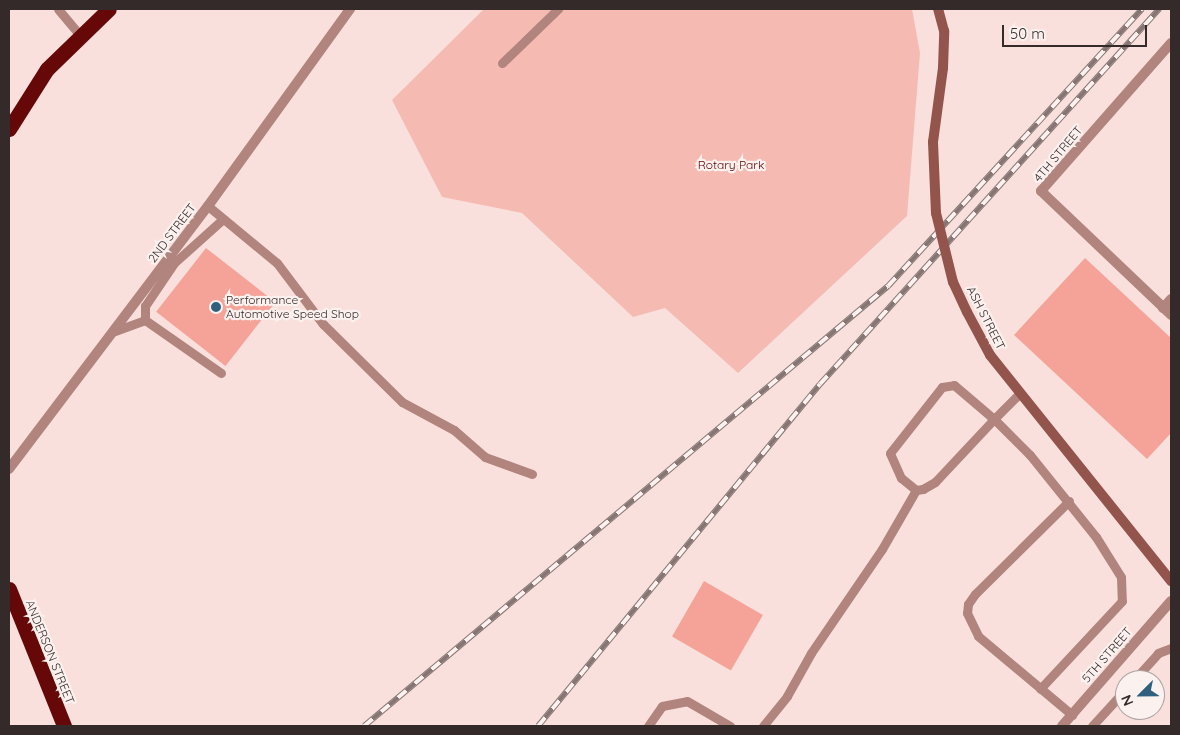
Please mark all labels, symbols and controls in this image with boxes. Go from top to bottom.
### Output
scale bar [1005,15,1150,47]
text: 50 m [1010,24,1045,43]
street label: 4TH STREET [1031,123,1085,185]
park label: Rotary Park [698,158,764,172]
street label: 2ND STREET [145,201,199,265]
street label: ASH STREET [964,284,1008,352]
place label: Performance Automotive Speed Shop [226,293,359,321]
marker: Performance Automotive Speed Shop [210,301,222,313]
street label: ANDERSON STREET [23,598,77,706]
street label: 5TH STREET [1079,624,1135,686]
north arrow [1115,670,1165,720]
text: N [1117,692,1137,709]

